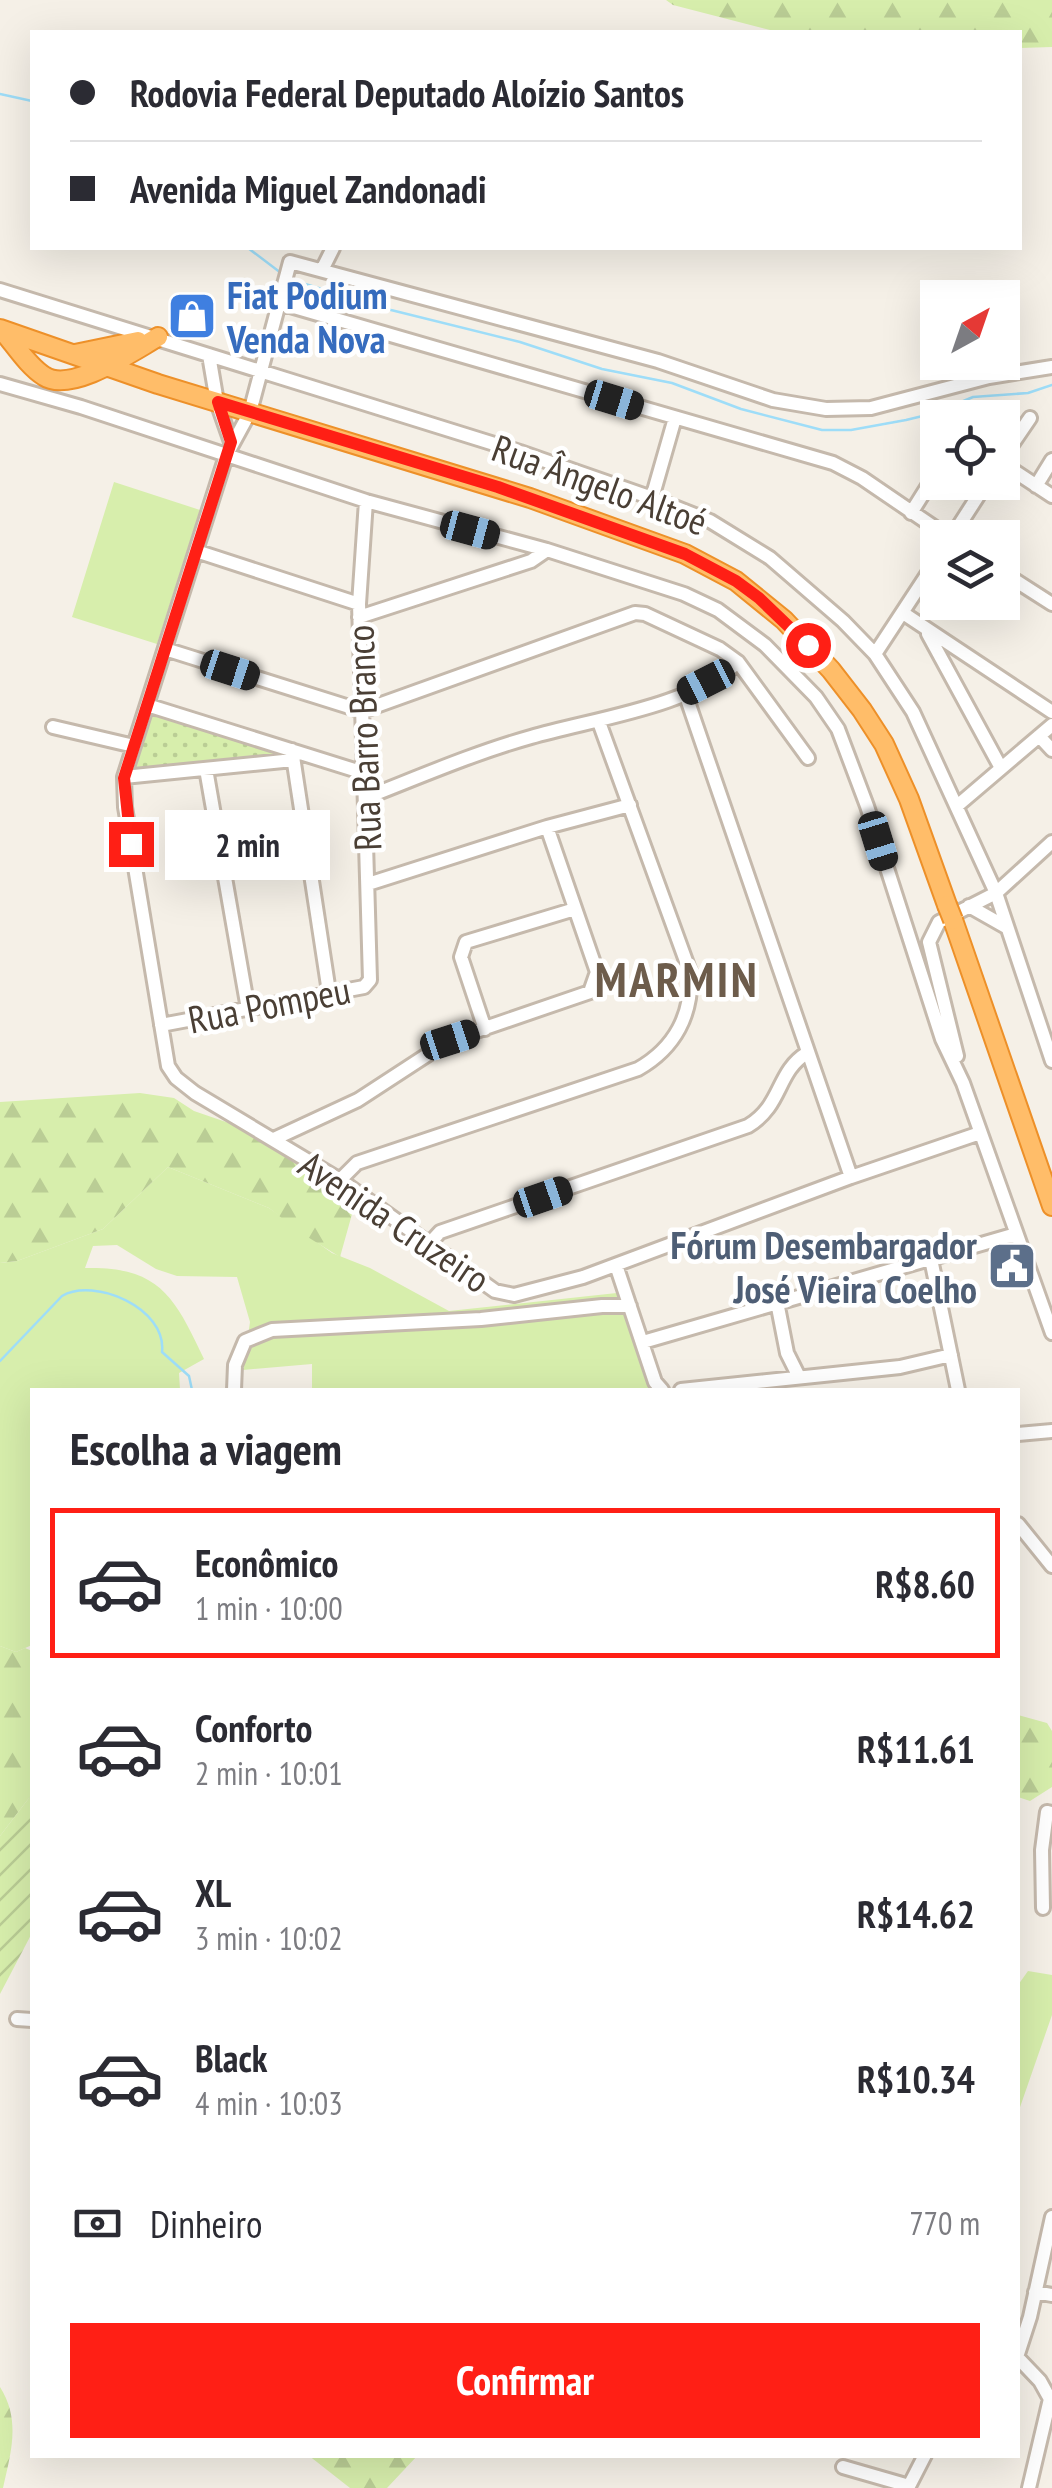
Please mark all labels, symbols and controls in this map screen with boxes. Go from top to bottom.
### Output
text: Rodovia Federal Deputado Aloízio Santos [130,68,684,117]
text: Avenida Miguel Zandonadi [130,164,487,213]
place label: Fiat Podium Venda Nova [226,270,388,363]
north arrow [920,280,1020,380]
map controls [920,280,1020,620]
shop icon: Fiat Podium Venda Nova [166,290,218,342]
car [581,377,647,423]
button: locate [920,400,1020,500]
street label: Rua Ângelo Altoé [486,422,714,546]
car [437,508,503,552]
button: layers [920,520,1020,620]
route start [786,623,831,668]
street label: Rua Barro Branco [335,624,391,852]
car [197,646,263,694]
car [672,655,740,709]
car [855,808,901,874]
callout: 2 min [166,809,331,879]
route end [109,822,154,867]
text: 2 min [215,824,280,866]
district label: MARMIN [595,948,759,1010]
street label: Rua Pompeu [184,964,354,1044]
car [417,1016,483,1064]
street label: Avenida Cruzeiro [290,1139,500,1303]
car [510,1173,576,1221]
place label: Fórum Desembargador José Vieira Coelho [671,1220,978,1313]
public building icon: Fórum Desembargador José Vieira Coelho [986,1240,1038,1292]
text: Escolha a viagem [70,1419,342,1477]
icon: car [75,1538,165,1628]
text: Econômico [195,1538,339,1587]
text: R$8.60 [875,1559,975,1608]
text: 1 min · 10:00 [195,1587,343,1629]
icon: car [75,1703,165,1793]
text: Conforto [195,1703,312,1752]
text: R$11.61 [857,1724,975,1773]
text: 2 min · 10:01 [195,1752,343,1794]
icon: car [75,1868,165,1958]
text: XL [195,1868,231,1917]
text: R$14.62 [857,1889,975,1938]
text: 3 min · 10:02 [195,1917,343,1959]
icon: car [75,2033,165,2123]
text: Black [195,2033,268,2082]
text: R$10.34 [857,2054,975,2103]
text: 4 min · 10:03 [195,2082,343,2124]
icon: cash [70,2196,125,2251]
text: Dinheiro [150,2199,262,2248]
text: 770 m [909,2202,980,2244]
button: Confirmar [70,2323,980,2438]

